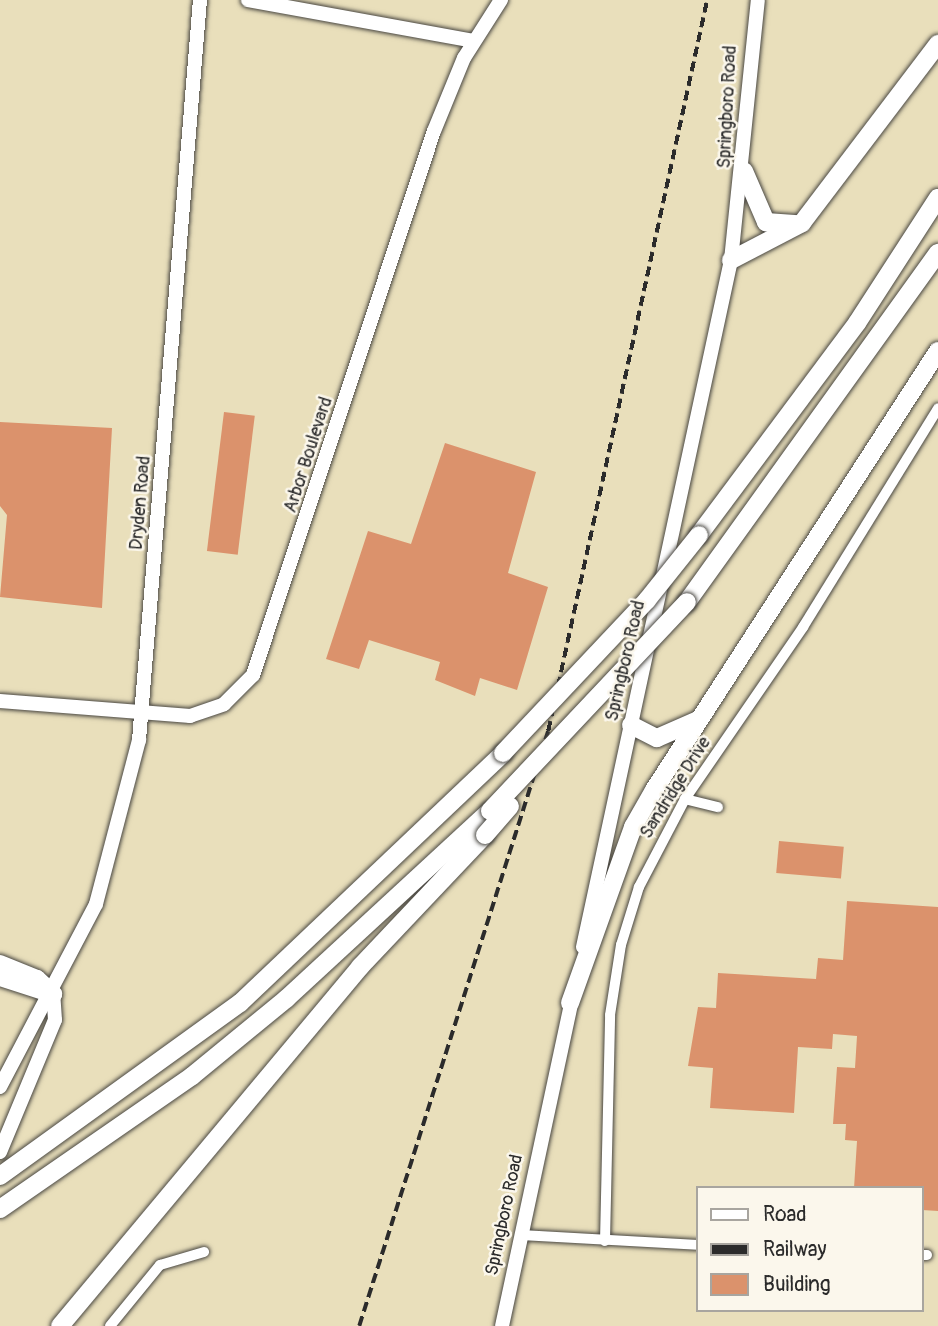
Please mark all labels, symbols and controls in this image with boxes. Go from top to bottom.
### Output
street label: Springboro Road [714,45,742,169]
street label: Arbor Boulevard [280,394,338,516]
street label: Dryden Road [126,455,156,551]
street label: Springboro Road [602,599,650,723]
street label: Sandridge Drive [636,733,716,843]
street label: Springboro Road [482,1153,528,1277]
legend [696,1186,924,1312]
text: Road [763,1201,807,1228]
text: Railway [763,1236,827,1263]
text: Building [763,1271,830,1298]

